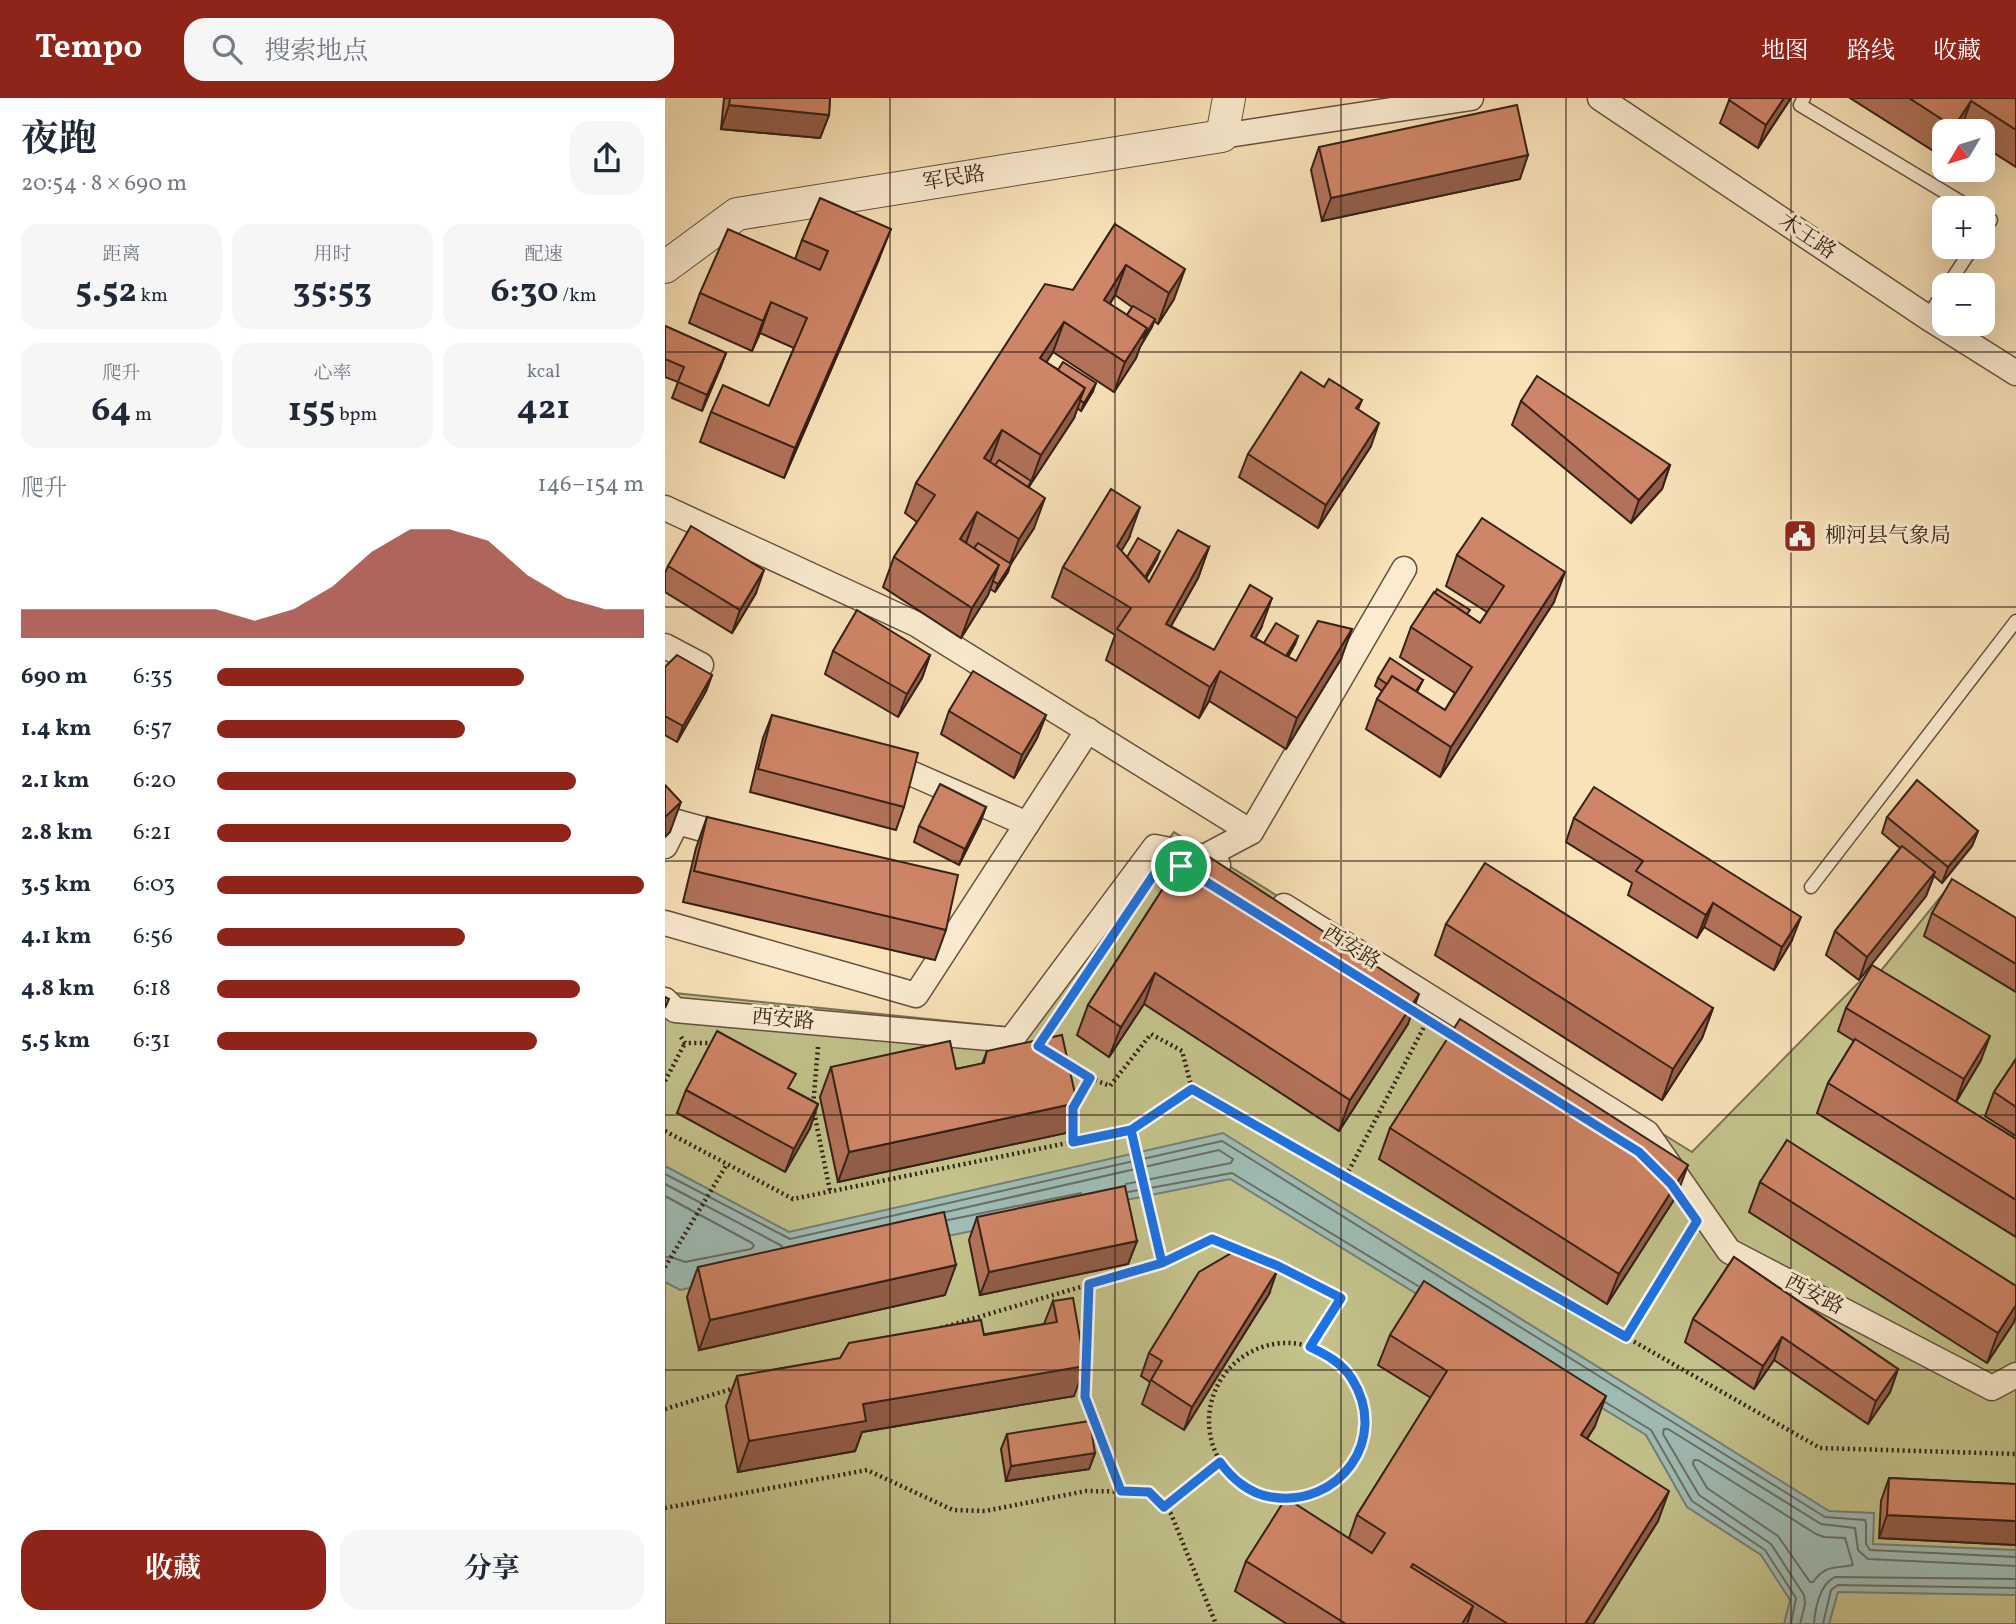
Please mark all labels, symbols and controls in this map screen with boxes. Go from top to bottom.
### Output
search box [184,18,674,81]
text: Tempo [35,26,142,72]
icon: search [208,30,246,68]
text: 搜索地点 [264,34,368,70]
text: 地图 [1761,35,1809,69]
text: 路线 [1847,35,1895,69]
text: 收藏 [1933,35,1981,69]
text: 夜跑 [21,115,97,168]
north arrow [1932,119,1995,182]
map controls [1932,119,1995,336]
button: share [570,121,644,195]
street label: 军民路 [921,160,987,198]
text: 20:54 · 8 × 690 m [21,168,187,200]
button: + [1932,196,1995,259]
street label: 木王路 [1773,207,1841,267]
text: 距离 [102,242,141,268]
text: 用时 [313,242,352,268]
text: 配速 [524,242,563,268]
text: 5.52 [75,268,137,316]
text: 35:53 [293,268,372,316]
text: 6:30 [491,268,559,316]
button: − [1932,273,1995,336]
text: km [137,283,168,309]
text: /km [559,283,596,309]
text: kcal [527,359,560,385]
text: 爬升 [102,361,141,387]
text: 心率 [313,361,352,387]
text: 421 [517,385,570,433]
text: 64 [91,387,131,435]
text: 155 [288,387,335,435]
text: m [131,402,152,428]
text: bpm [335,402,377,428]
text: 146–154 m [538,469,644,501]
text: 爬升 [21,473,67,505]
public building icon: 柳河县气象局 [1781,517,1819,555]
place label: 柳河县气象局 [1825,522,1951,551]
text: 690 m [21,661,88,693]
text: 6:35 [133,661,173,693]
text: 1.4 km [21,713,92,745]
text: 6:57 [133,713,172,745]
text: 2.1 km [21,765,90,797]
text: 6:20 [133,765,176,797]
text: 2.8 km [21,817,93,849]
text: 6:21 [133,817,171,849]
pin [1151,836,1211,896]
icon: arrive [1162,847,1200,885]
text: 3.5 km [21,869,91,901]
text: 6:03 [133,869,175,901]
street label: 西安路 [1317,919,1385,977]
text: 4.1 km [21,921,92,953]
text: 6:56 [133,921,173,953]
text: 4.8 km [21,973,95,1005]
text: 6:18 [133,973,171,1005]
street label: 西安路 [750,1003,816,1037]
text: 5.5 km [21,1025,90,1057]
text: 6:31 [133,1025,171,1057]
street label: 西安路 [1779,1268,1849,1322]
button: 收藏 [21,1530,326,1610]
button: 分享 [340,1530,644,1610]

